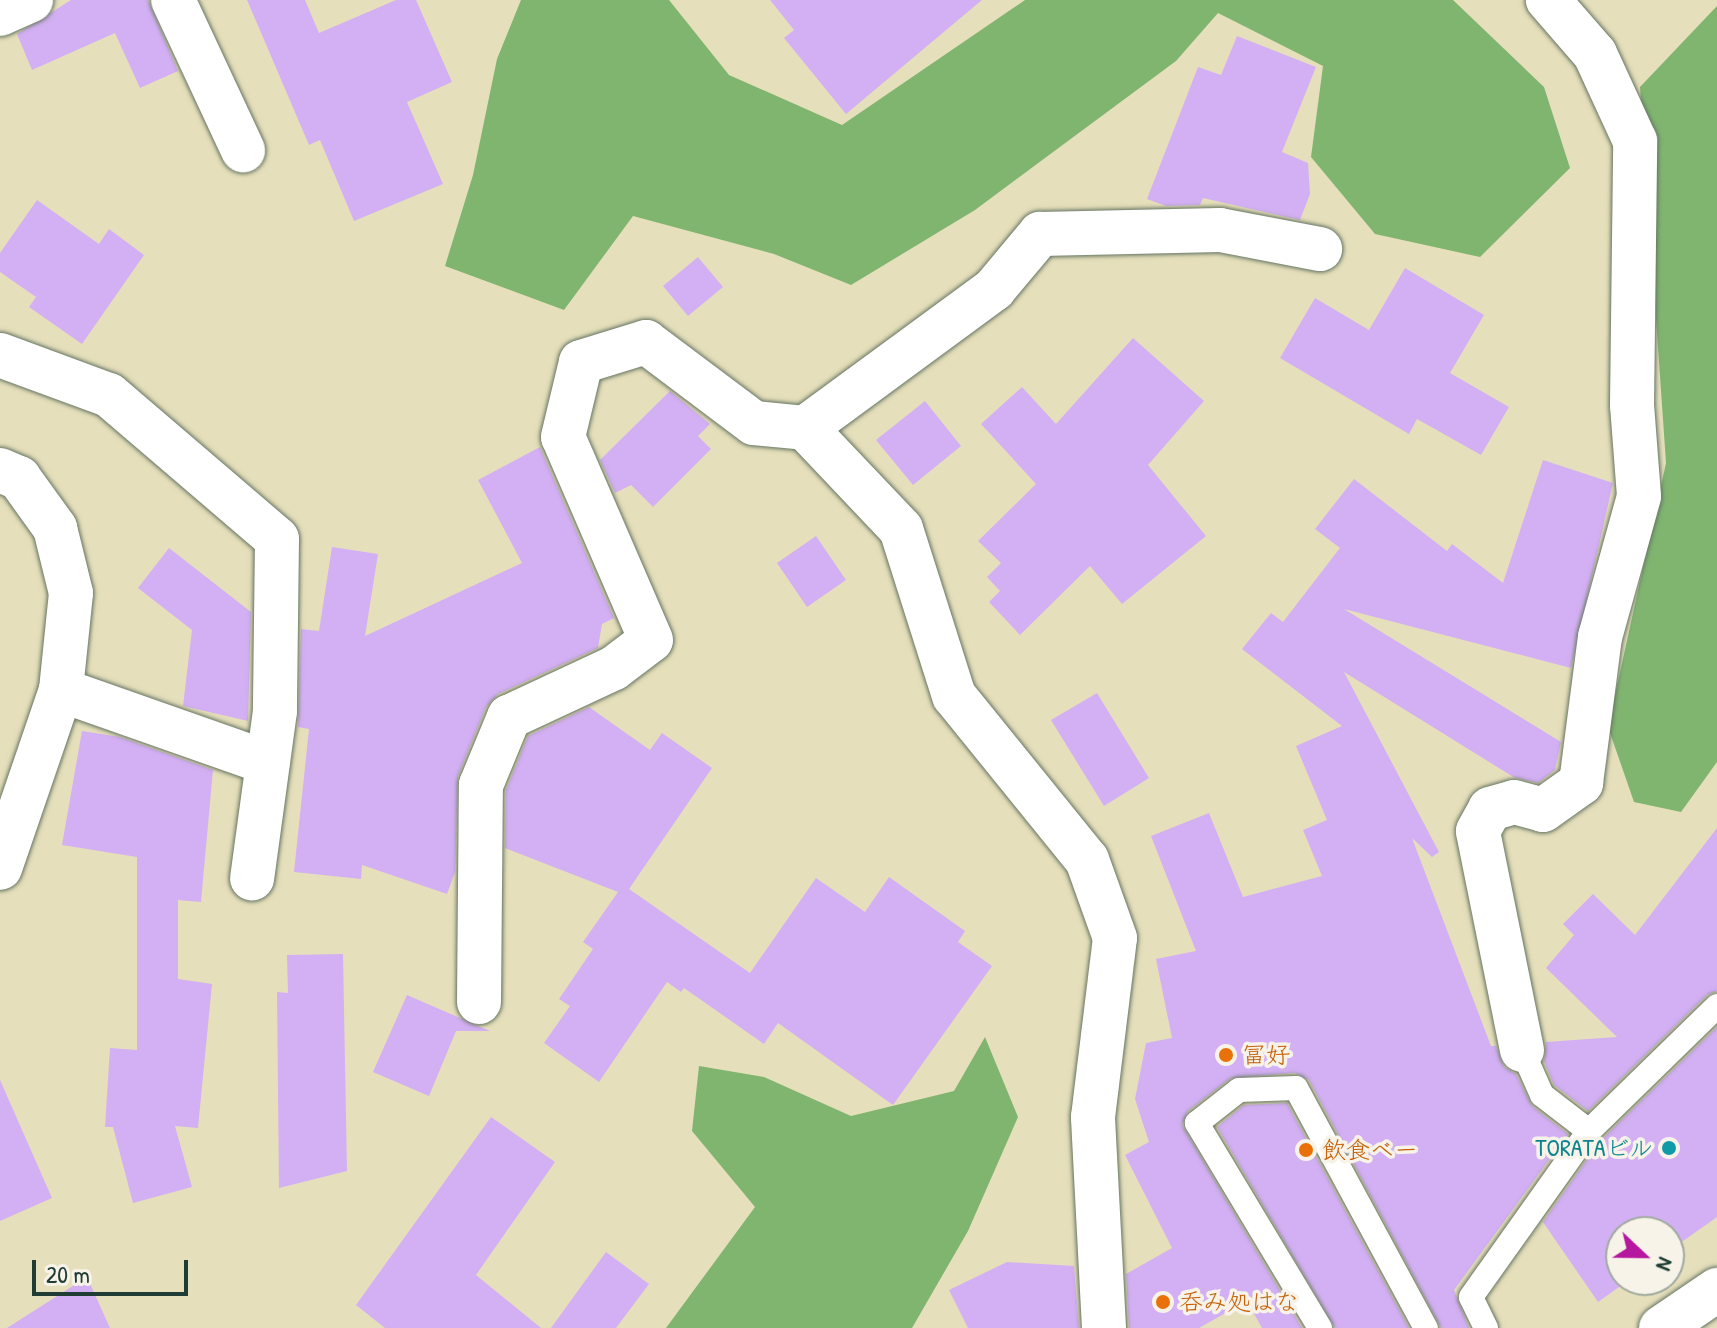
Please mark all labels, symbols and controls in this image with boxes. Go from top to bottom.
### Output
place label: 冨好 [1242,1041,1290,1069]
marker: 冨好 [1217,1046,1235,1064]
place label: TORATAビル [1535,1134,1653,1162]
place label: 飲食ベー [1322,1136,1418,1164]
marker: TORATAビル [1660,1139,1678,1157]
marker: 飲食ベー [1297,1141,1315,1159]
north arrow [1605,1216,1685,1296]
scale bar [36,1244,192,1294]
text: N [1649,1253,1682,1275]
text: 20 m [46,1258,90,1290]
place label: 呑み処はな [1179,1288,1299,1316]
marker: 呑み処はな [1154,1293,1172,1311]

